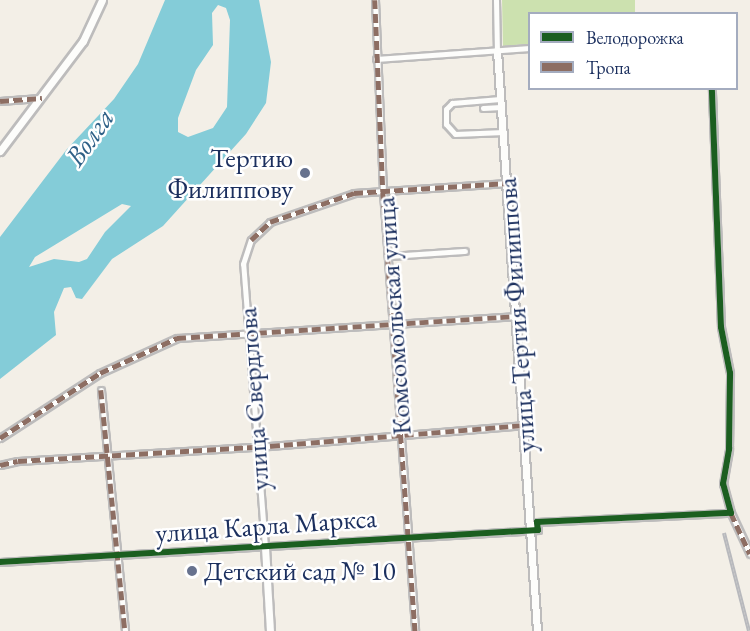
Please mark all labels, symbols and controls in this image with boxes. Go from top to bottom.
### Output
legend [528,12,738,90]
text: Велодорожка [586,26,684,49]
text: Тропа [586,56,631,79]
water label: Волга [57,102,121,172]
place label: Тертию Филиппову [168,141,293,204]
marker: Тертию Филиппову [298,166,312,180]
street label: улица Тертия Филиппова [490,176,542,454]
street label: Комсомольская улица [369,196,417,436]
street label: улица Свердлова [230,306,276,492]
street label: улица Карла Маркса [154,501,378,549]
place label: Детский сад № 10 [204,555,396,587]
marker: Детский сад № 10 [185,564,199,578]

